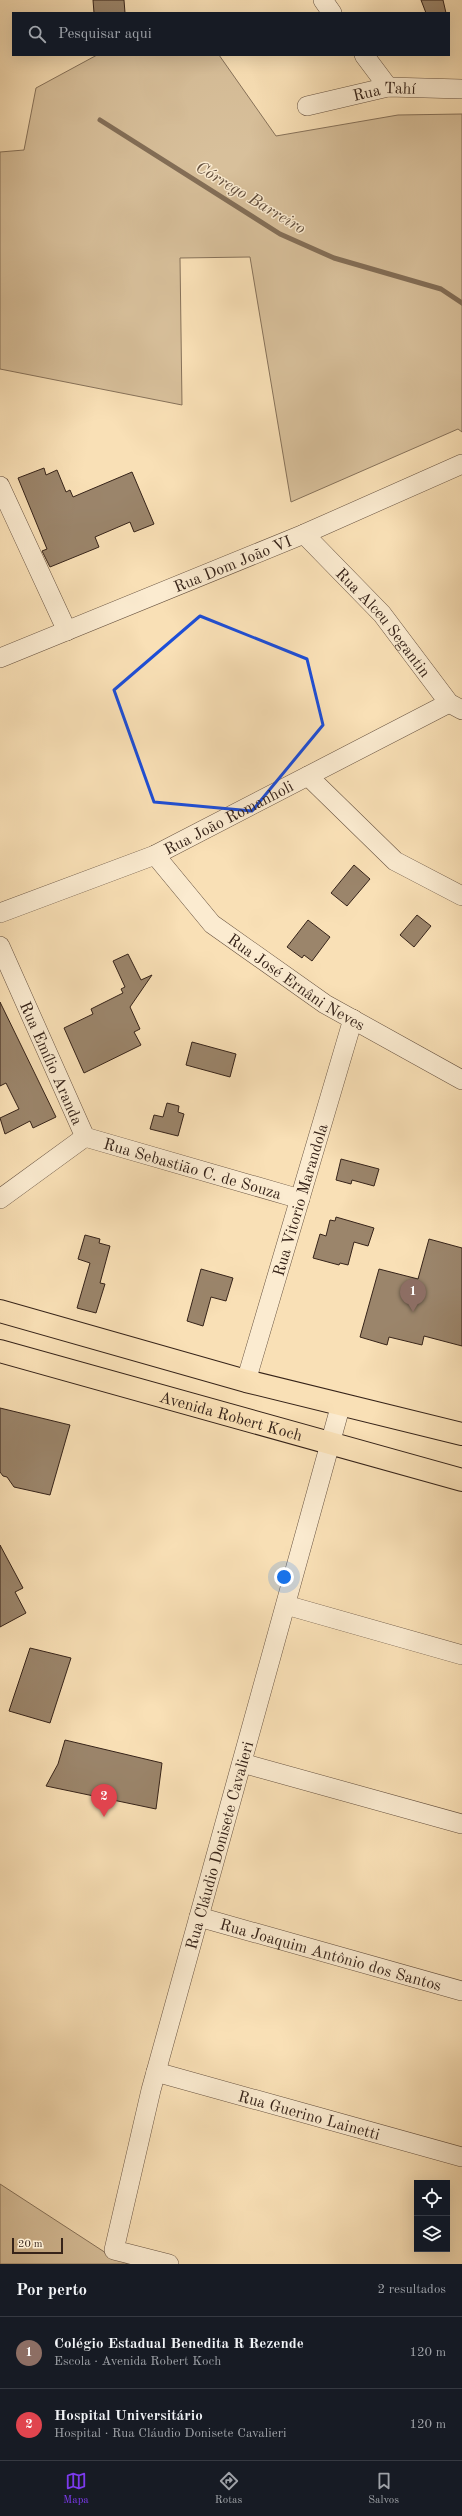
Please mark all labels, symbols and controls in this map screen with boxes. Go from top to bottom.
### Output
search box [12,12,450,56]
icon: search [26,23,48,45]
text: Pesquisar aqui [58,27,152,42]
street label: Rua Tahí [351,81,417,105]
water label: Córrego Barreiro [192,159,308,238]
street label: Rua Dom João VI [172,534,294,596]
street label: Rua Alceu Segantin [332,566,433,681]
street label: Rua João Romanholi [162,779,297,859]
street label: Rua José Ernâni Neves [224,932,367,1034]
street label: Rua Emílio Aranda [16,1000,85,1128]
street label: Rua Vitorio Marandola [271,1122,332,1278]
street label: Rua Sebastião C. de Souza [101,1137,283,1203]
pin: 1 [400,1279,426,1312]
street label: Avenida Robert Koch [157,1390,304,1445]
your location [274,1567,294,1587]
street label: Rua Cláudio Donisete Cavalieri [184,1740,257,1952]
pin: 2 [91,1784,117,1817]
street label: Rua Joaquim Antônio dos Santos [218,1917,443,1995]
street label: Rua Guerino Lainetti [236,2089,381,2144]
map controls [414,2180,450,2252]
button: locate [414,2180,450,2216]
button: layers [414,2216,450,2252]
scale bar [12,2236,63,2255]
text: 20 m [18,2239,43,2250]
text: Por perto [16,2282,87,2299]
text: 2 resultados [378,2283,446,2296]
text: Colégio Estadual Benedita R Rezende [54,2337,304,2352]
text: 1 [25,2346,33,2359]
text: 120 m [409,2346,446,2359]
text: Escola · Avenida Robert Koch [54,2355,221,2368]
text: Hospital Universitário [54,2409,203,2424]
text: 2 [25,2418,33,2431]
text: 120 m [409,2418,446,2431]
text: Hospital · Rua Cláudio Donisete Cavalieri [54,2427,287,2440]
tab: Mapa [63,2470,89,2508]
tab: Rotas [215,2470,242,2508]
tab: Salvos [368,2470,399,2508]

